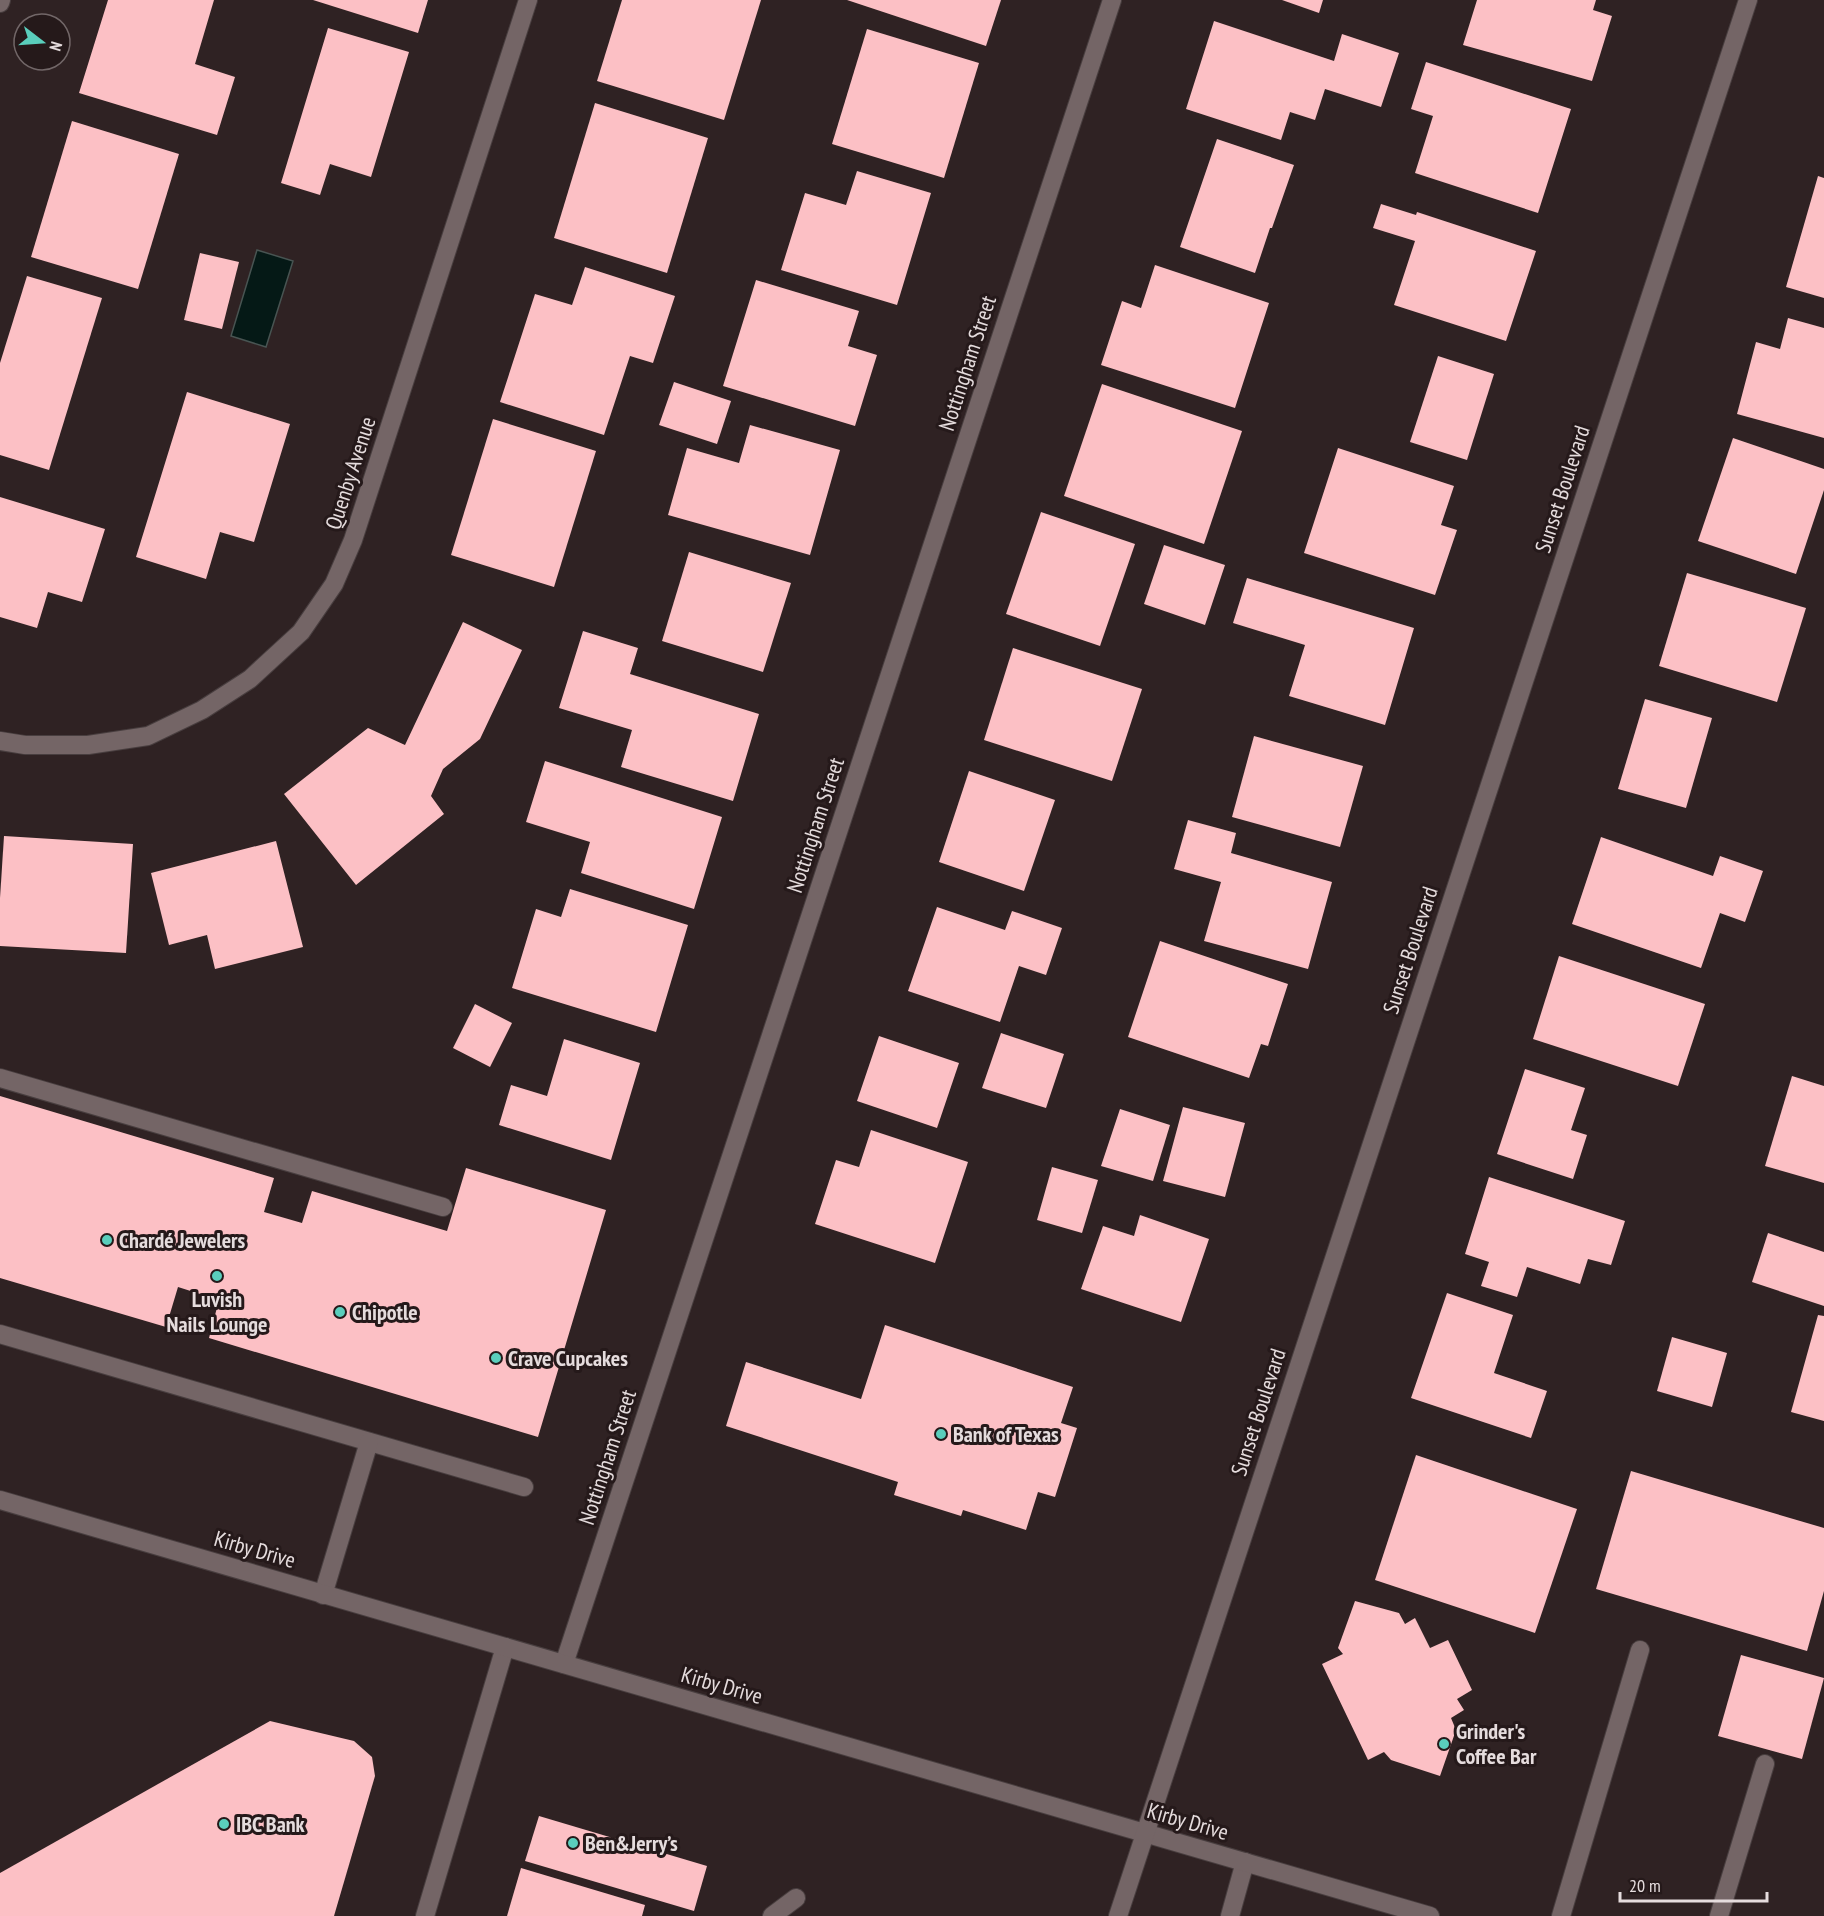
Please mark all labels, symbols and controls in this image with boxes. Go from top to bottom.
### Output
north arrow [12,12,72,72]
text: N [46,39,67,53]
street label: Nottingham Street [932,292,1002,434]
street label: Quenby Avenue [319,413,381,533]
street label: Sunset Boulevard [1528,422,1596,556]
street label: Nottingham Street [780,754,850,896]
street label: Sunset Boulevard [1376,883,1444,1017]
place label: Chardé Jewelers [119,1226,246,1254]
marker: Chardé Jewelers [100,1233,114,1247]
marker: Luvish Nails Lounge [210,1269,224,1283]
place label: Luvish Nails Lounge [167,1285,267,1338]
place label: Chipotle [352,1298,418,1326]
marker: Chipotle [333,1305,347,1319]
place label: Crave Cupcakes [508,1344,628,1372]
street label: Sunset Boulevard [1224,1345,1292,1479]
marker: Crave Cupcakes [489,1351,503,1365]
street label: Nottingham Street [572,1386,642,1528]
place label: Bank of Texas [953,1420,1059,1448]
marker: Bank of Texas [934,1427,948,1441]
street label: Kirby Drive [211,1524,299,1574]
street label: Kirby Drive [678,1660,766,1710]
place label: Grinder's Coffee Bar [1456,1717,1537,1770]
marker: Grinder's Coffee Bar [1437,1737,1451,1751]
street label: Kirby Drive [1144,1796,1232,1846]
place label: IBC Bank [236,1810,306,1838]
marker: IBC Bank [217,1817,231,1831]
place label: Ben&Jerry’s [585,1829,678,1857]
marker: Ben&Jerry’s [566,1836,580,1850]
scale bar [1620,1865,1767,1903]
text: 20 m [1629,1874,1661,1897]

